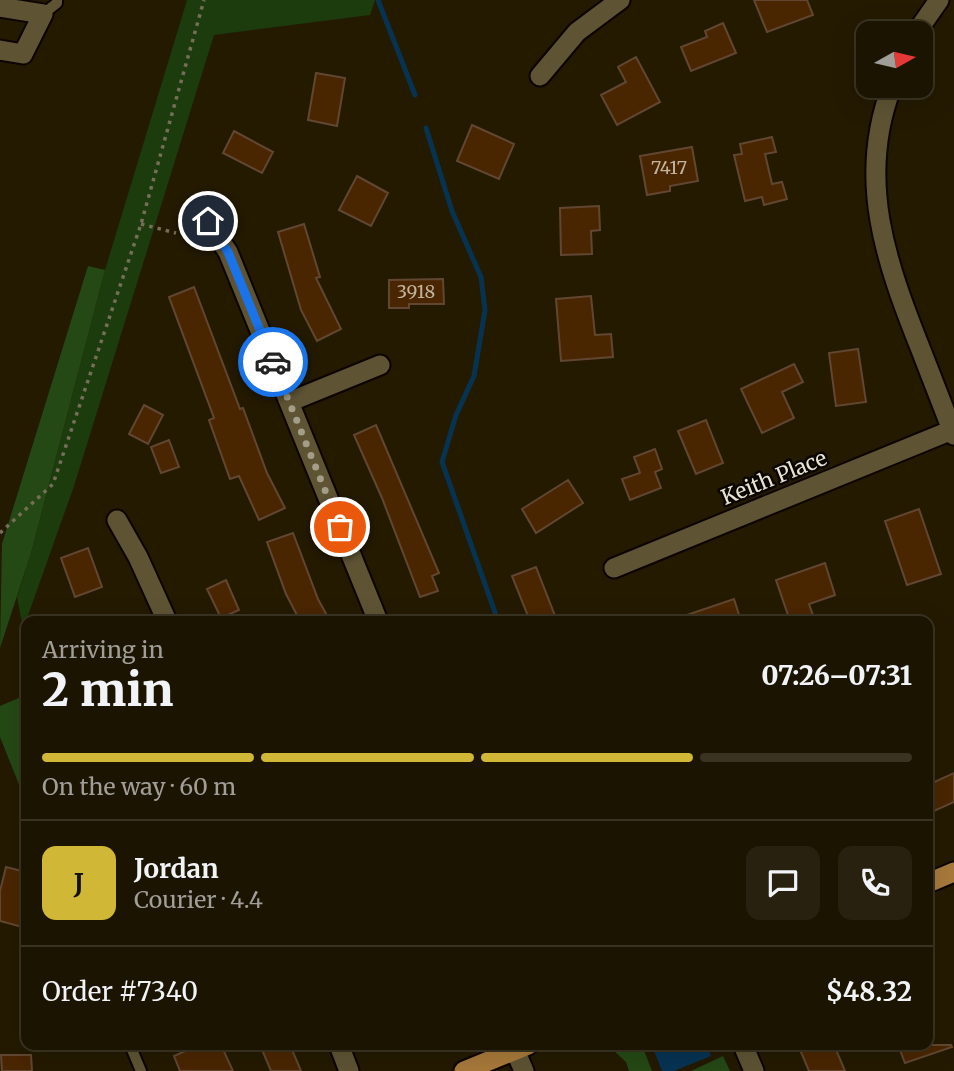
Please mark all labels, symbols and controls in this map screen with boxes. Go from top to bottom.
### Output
north arrow [856,21,933,98]
map controls [856,21,933,98]
house number: 7417 [651,156,687,179]
pin [178,191,238,251]
icon: home [189,202,227,240]
house number: 3918 [397,280,435,303]
courier [238,327,308,397]
icon: car [254,343,292,381]
street label: Keith Place [717,444,831,511]
pin [310,497,370,557]
icon: bag [321,508,359,546]
text: Arriving in [42,635,164,664]
text: 07:26–07:31 [761,659,912,692]
text: 2 min [42,661,174,719]
text: On the way · 60 m [42,772,236,801]
button: chat [746,846,820,920]
button: phone [838,846,912,920]
text: Jordan [134,852,219,885]
text: J [74,867,84,900]
text: Courier · 4.4 [134,885,263,914]
text: Order #7340 [42,975,198,1008]
text: $48.32 [826,975,912,1008]

